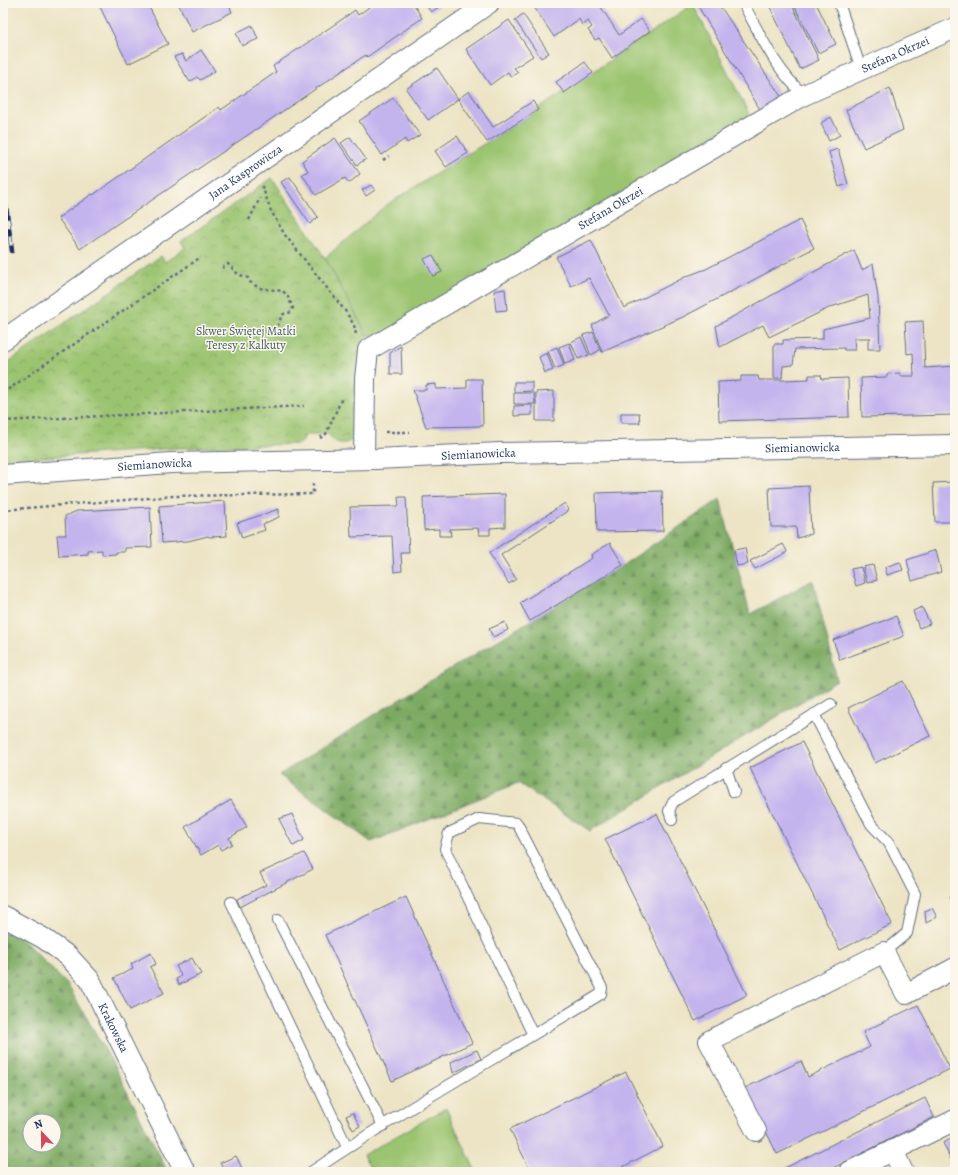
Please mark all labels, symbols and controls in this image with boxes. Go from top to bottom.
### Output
street label: Stefana Okrzei [859,32,932,77]
street label: Jana Kasprowicza [205,141,286,203]
street label: Stefana Okrzei [575,183,646,234]
park label: Skwer Świętej Matki Teresy z Kalkuty [196,323,296,353]
street label: Siemianowicka [765,439,840,456]
street label: Siemianowicka [441,445,516,464]
street label: Siemianowicka [117,455,192,475]
street label: Krakowska [94,1000,133,1056]
north arrow [22,1113,62,1153]
text: N [32,1116,45,1133]

